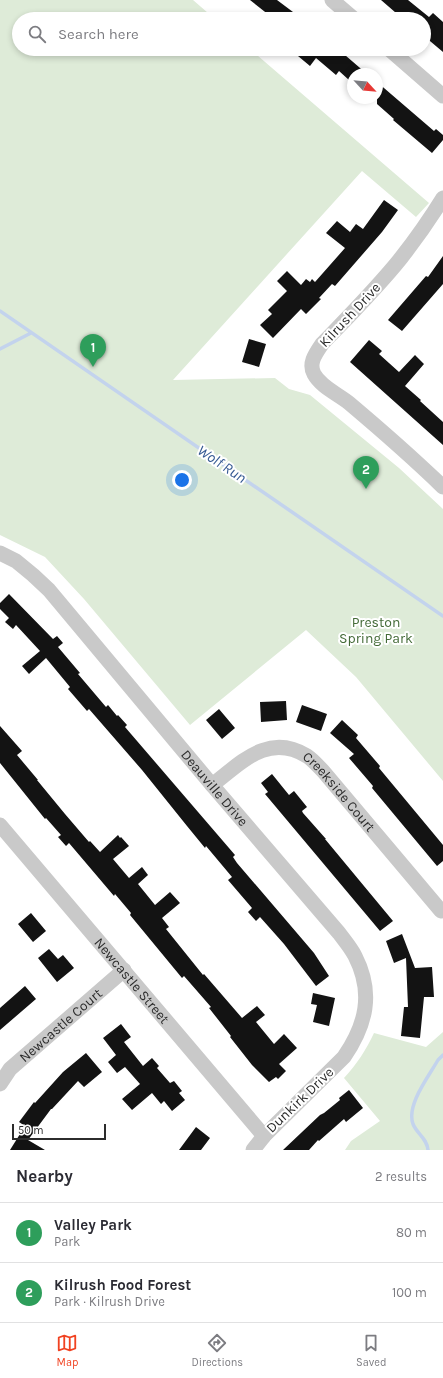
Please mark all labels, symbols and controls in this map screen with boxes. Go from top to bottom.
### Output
search box [12,12,431,56]
icon: search [26,23,48,45]
text: Search here [58,25,139,43]
north arrow [347,68,383,104]
street label: Kilrush Drive [316,279,384,351]
pin: 1 [80,334,106,367]
water label: Wolf Run [194,441,250,487]
pin: 2 [353,456,379,489]
your location [172,470,192,490]
park label: Preston Spring Park [339,614,413,647]
street label: Deauville Drive [178,746,252,830]
street label: Creekside Court [300,747,379,835]
street label: Newcastle Street [91,934,173,1027]
street label: Newcastle Court [16,985,105,1066]
street label: Dunkirk Drive [263,1064,337,1136]
scale bar [12,1122,106,1141]
text: 50 m [18,1124,44,1137]
text: Nearby [16,1166,73,1186]
text: 2 results [375,1169,427,1184]
text: Valley Park [54,1216,132,1234]
text: 1 [27,1225,31,1240]
text: 80 m [396,1225,427,1240]
text: Park [54,1234,80,1249]
text: Kilrush Food Forest [54,1276,191,1294]
text: 2 [25,1285,33,1300]
text: 100 m [392,1285,427,1300]
text: Park · Kilrush Drive [54,1294,165,1309]
tab: Map [56,1332,78,1369]
tab: Directions [191,1332,243,1369]
tab: Saved [356,1332,387,1369]

